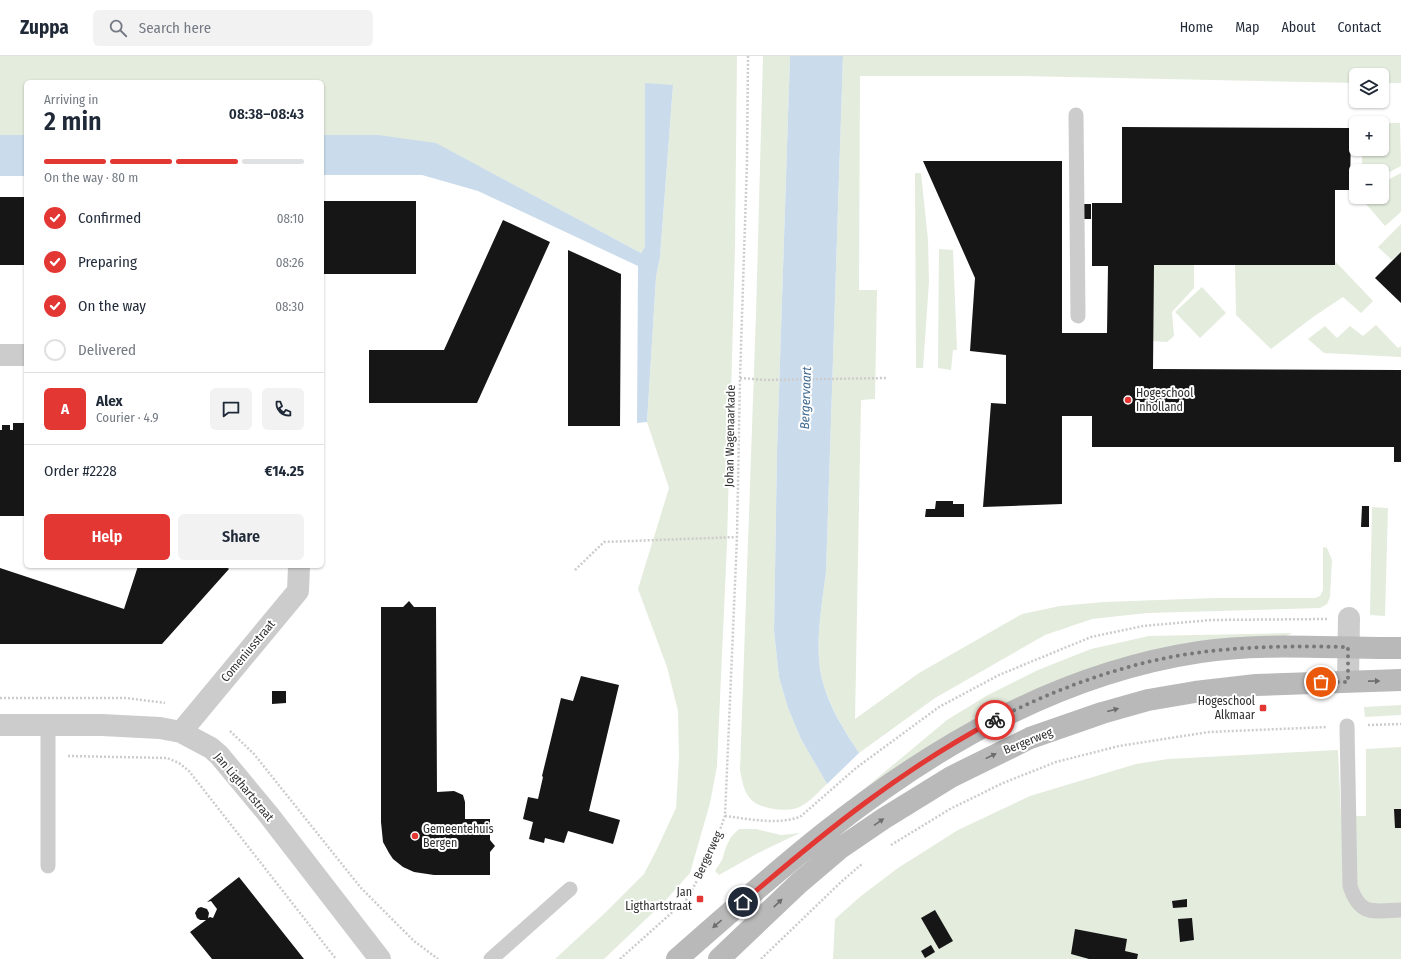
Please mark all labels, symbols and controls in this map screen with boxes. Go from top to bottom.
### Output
search box [93,10,373,46]
text: Zuppa [20,16,69,39]
icon: search [107,17,129,39]
text: Search here [139,19,211,37]
text: Home [1180,19,1213,36]
text: Map [1235,19,1259,36]
text: About [1281,19,1316,36]
text: Contact [1338,19,1381,36]
map controls [1349,68,1389,204]
button: layers [1349,68,1389,108]
text: Arriving in [44,92,98,107]
text: 08:38–08:43 [229,105,304,123]
text: 2 min [44,106,102,137]
button: + [1349,116,1389,156]
button: − [1349,164,1389,204]
text: On the way · 80 m [44,170,138,185]
icon: check [44,207,66,229]
text: Confirmed [78,209,141,227]
text: 08:10 [277,211,304,226]
icon: check [44,251,66,273]
text: Preparing [78,253,137,271]
text: 08:26 [276,255,304,270]
icon: check [44,295,66,317]
text: On the way [78,297,146,315]
text: 08:30 [275,299,304,314]
text: Delivered [78,341,136,359]
water label: Bergervaart [797,366,814,430]
street label: Johan Wagenaarkade [722,385,738,487]
place label: Hogeschool Inholland [1136,386,1193,414]
button: chat [210,388,252,430]
button: phone [262,388,304,430]
text: Alex [96,392,123,410]
marker: Hogeschool Inholland [1123,395,1133,405]
text: A [61,400,69,418]
text: Courier · 4.9 [96,410,159,425]
text: Order #2228 [44,462,117,480]
text: €14.25 [265,462,304,480]
button: Help [44,514,170,560]
button: Share [178,514,304,560]
street label: Comeniusstraat [218,617,278,685]
pin [1304,665,1338,699]
icon: bag [1310,671,1332,693]
one-way arrow [1368,678,1381,684]
place label: Hogeschool Alkmaar [1198,694,1256,722]
courier [975,700,1015,740]
marker: Hogeschool Alkmaar [1258,703,1268,713]
one-way arrow [1107,707,1119,713]
icon: bike [984,709,1006,731]
street label: Bergerweg [1001,725,1055,757]
street label: Jan Ligthartstraat [211,750,277,824]
one-way arrow [986,753,997,759]
one-way arrow [874,818,884,826]
place label: Gemeentehuis Bergen [423,822,494,850]
street label: Bergerweg [691,828,725,881]
marker: Gemeentehuis Bergen [410,831,420,841]
place label: Jan Ligthartstraat [625,885,692,913]
pin [726,885,760,919]
icon: home [732,891,754,913]
marker: Jan Ligthartstraat [695,894,705,904]
one-way arrow [773,898,783,908]
one-way arrow [712,920,723,929]

